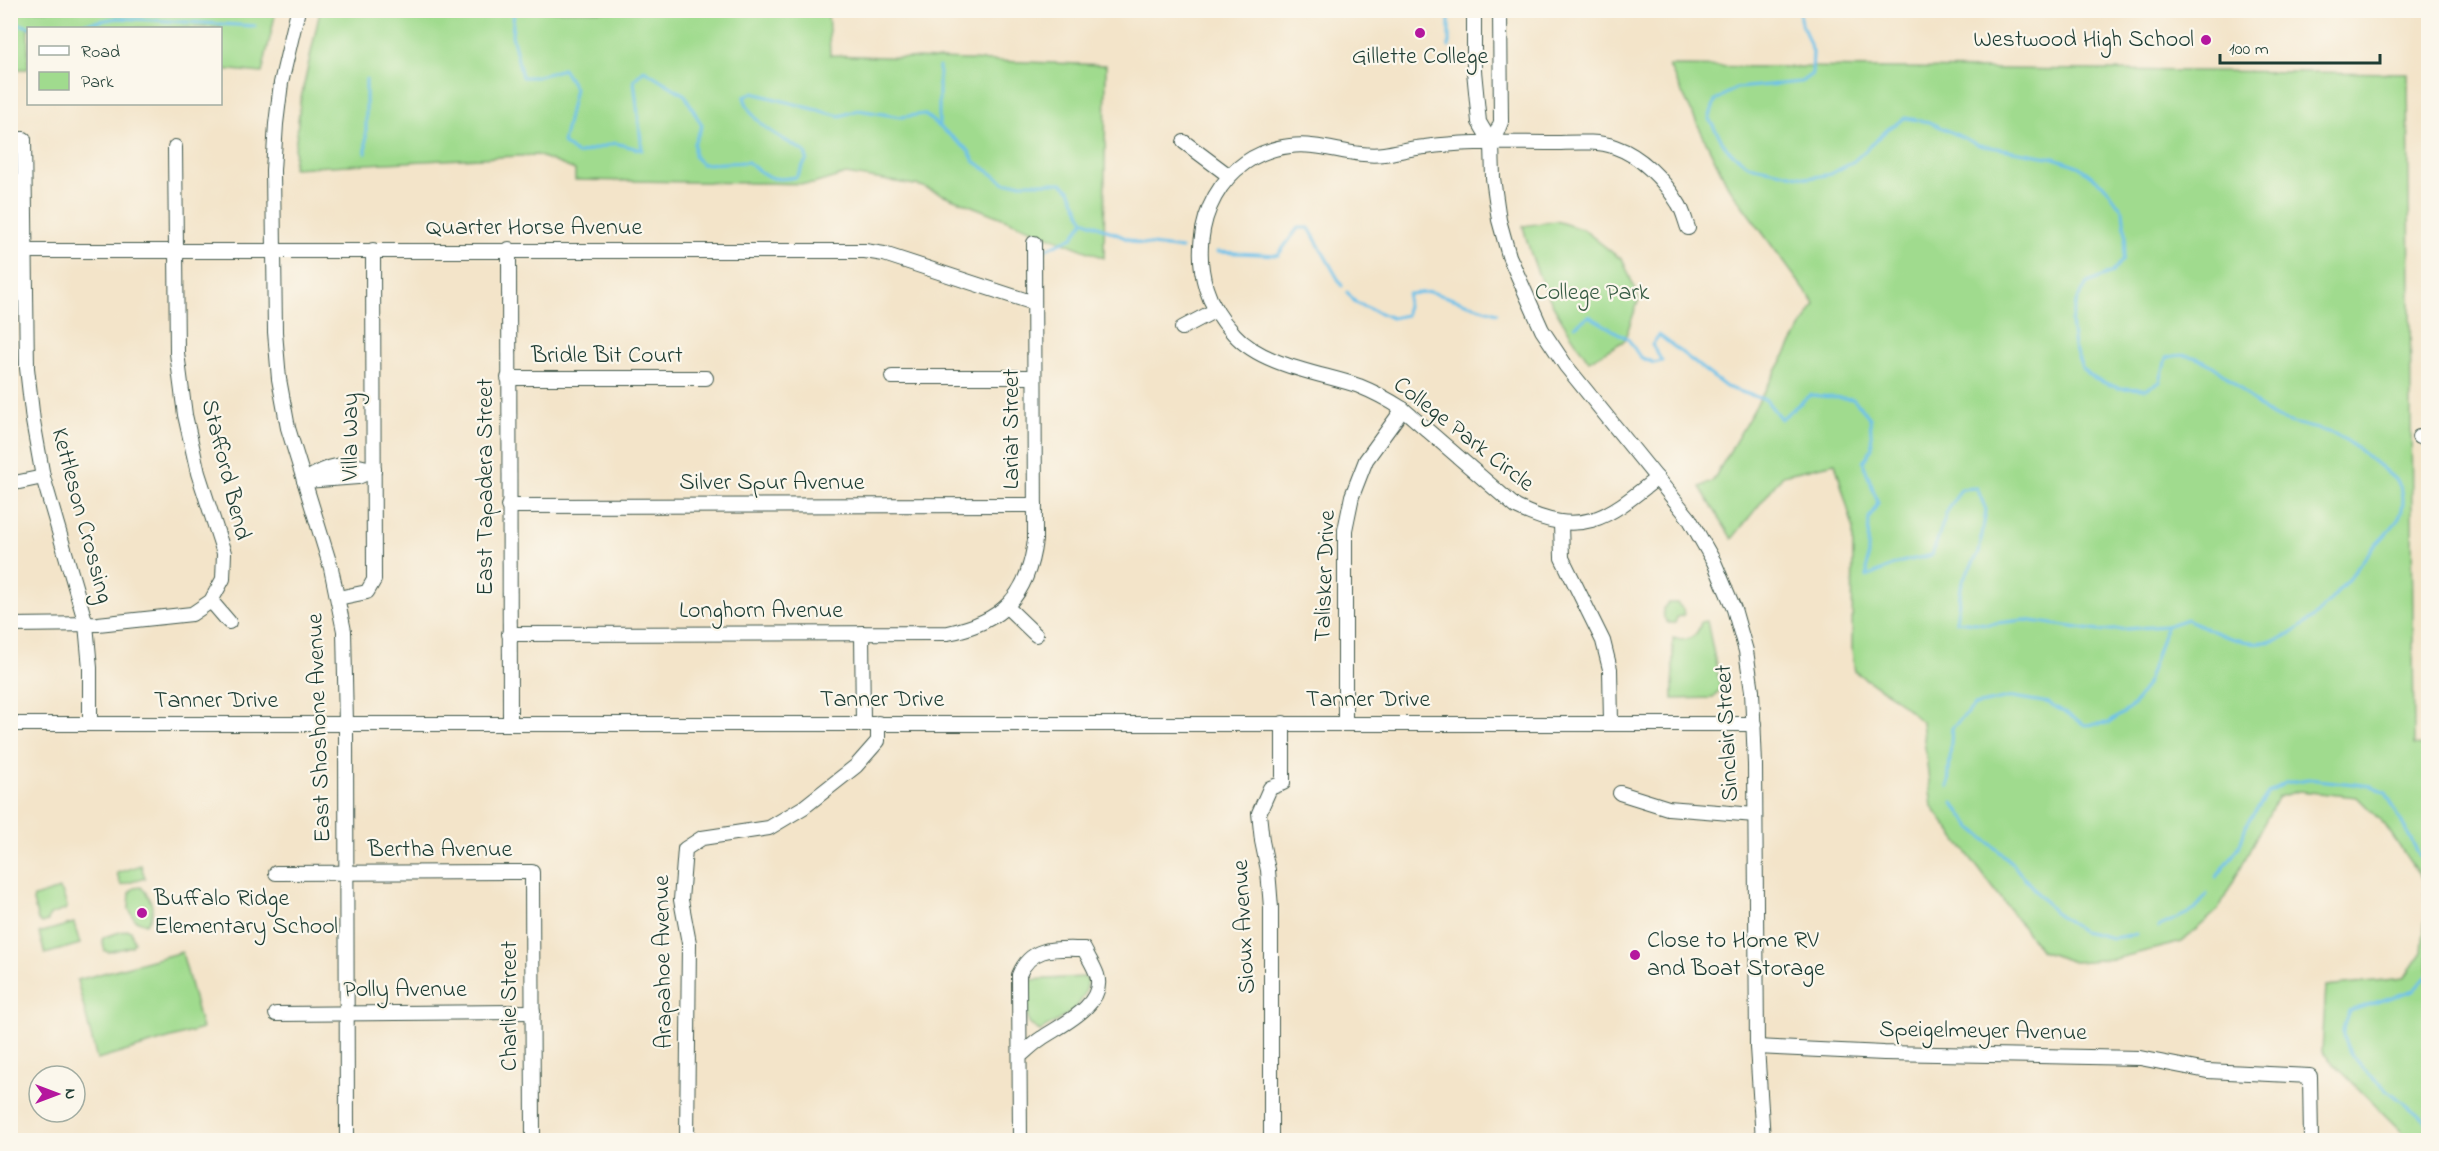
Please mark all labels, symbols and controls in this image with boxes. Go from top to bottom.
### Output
place label: Westwood High School [1973,23,2194,58]
marker: Gillette College [1413,26,1427,40]
legend [27,27,222,105]
scale bar [2220,27,2380,65]
marker: Westwood High School [2199,33,2213,47]
text: 100 m [2229,37,2269,63]
text: Road [81,40,120,66]
place label: Gillette College [1352,40,1488,75]
text: Park [81,70,114,96]
street label: Quarter Horse Avenue [426,211,642,246]
park label: College Park [1535,276,1650,311]
street label: Bridle Bit Court [530,339,683,374]
street label: Lariat Street [995,368,1030,490]
street label: College Park Circle [1385,369,1541,502]
street label: East Tapadera Street [469,378,504,596]
street label: Villa Way [334,393,370,482]
street label: Stafford Bend [191,396,260,545]
street label: Kettleson Crossing [41,424,121,608]
street label: Silver Spur Avenue [679,466,865,501]
street label: Talisker Drive [1306,509,1346,643]
street label: Longhorn Avenue [679,594,843,629]
street label: East Shoshone Avenue [298,612,341,843]
street label: Sinclair Street [1707,663,1749,803]
street label: Tanner Drive [820,683,945,718]
street label: Tanner Drive [1306,683,1431,718]
street label: Tanner Drive [154,684,279,719]
street label: Bertha Avenue [367,833,513,868]
street label: Sioux Avenue [1224,859,1266,995]
street label: Arapahoe Avenue [645,875,683,1049]
place label: Buffalo Ridge Elementary School [153,882,338,946]
marker: Buffalo Ridge Elementary School [135,906,149,920]
place label: Close to Home RV and Boat Storage [1647,924,1825,987]
street label: Charlie Street [493,941,528,1071]
marker: Close to Home RV and Boat Storage [1628,948,1642,962]
street label: Polly Avenue [343,973,467,1009]
street label: Speigelmeyer Avenue [1879,1013,2087,1052]
north arrow [27,1064,87,1124]
text: N [58,1089,82,1100]

